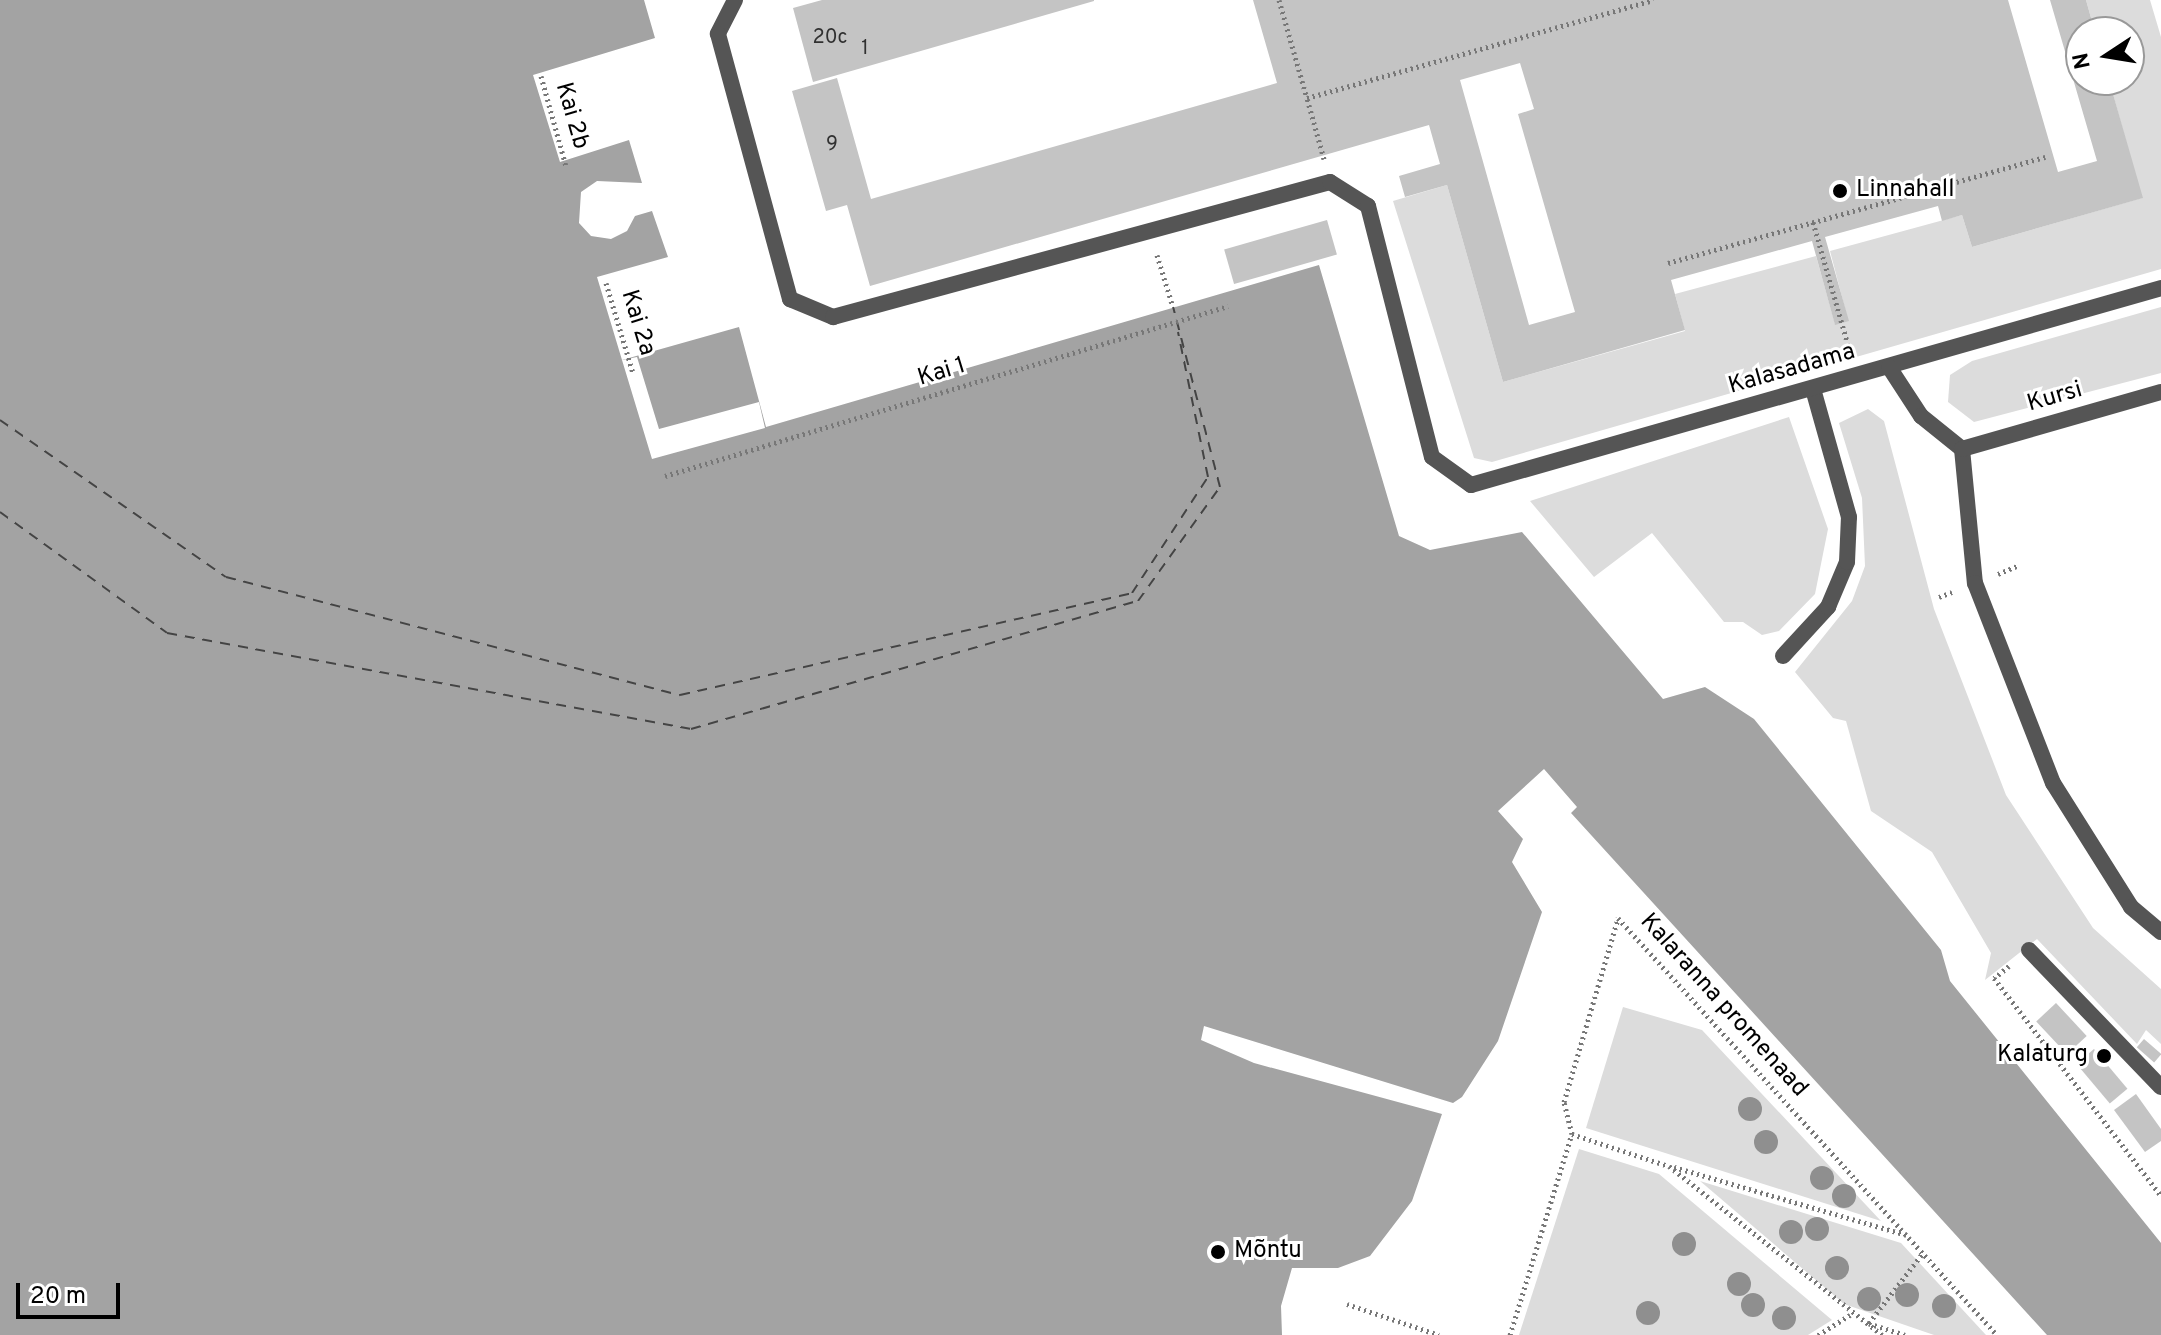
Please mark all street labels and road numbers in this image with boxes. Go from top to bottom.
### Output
street label: Kai 2b [548,79,594,153]
street label: Kai 2a [613,287,661,359]
street label: Kalasadama [1725,338,1859,402]
street label: Kai 1 [914,352,970,394]
street label: Kursi [2024,376,2086,420]
street label: Kalaranna promenaad [1633,908,1813,1104]

